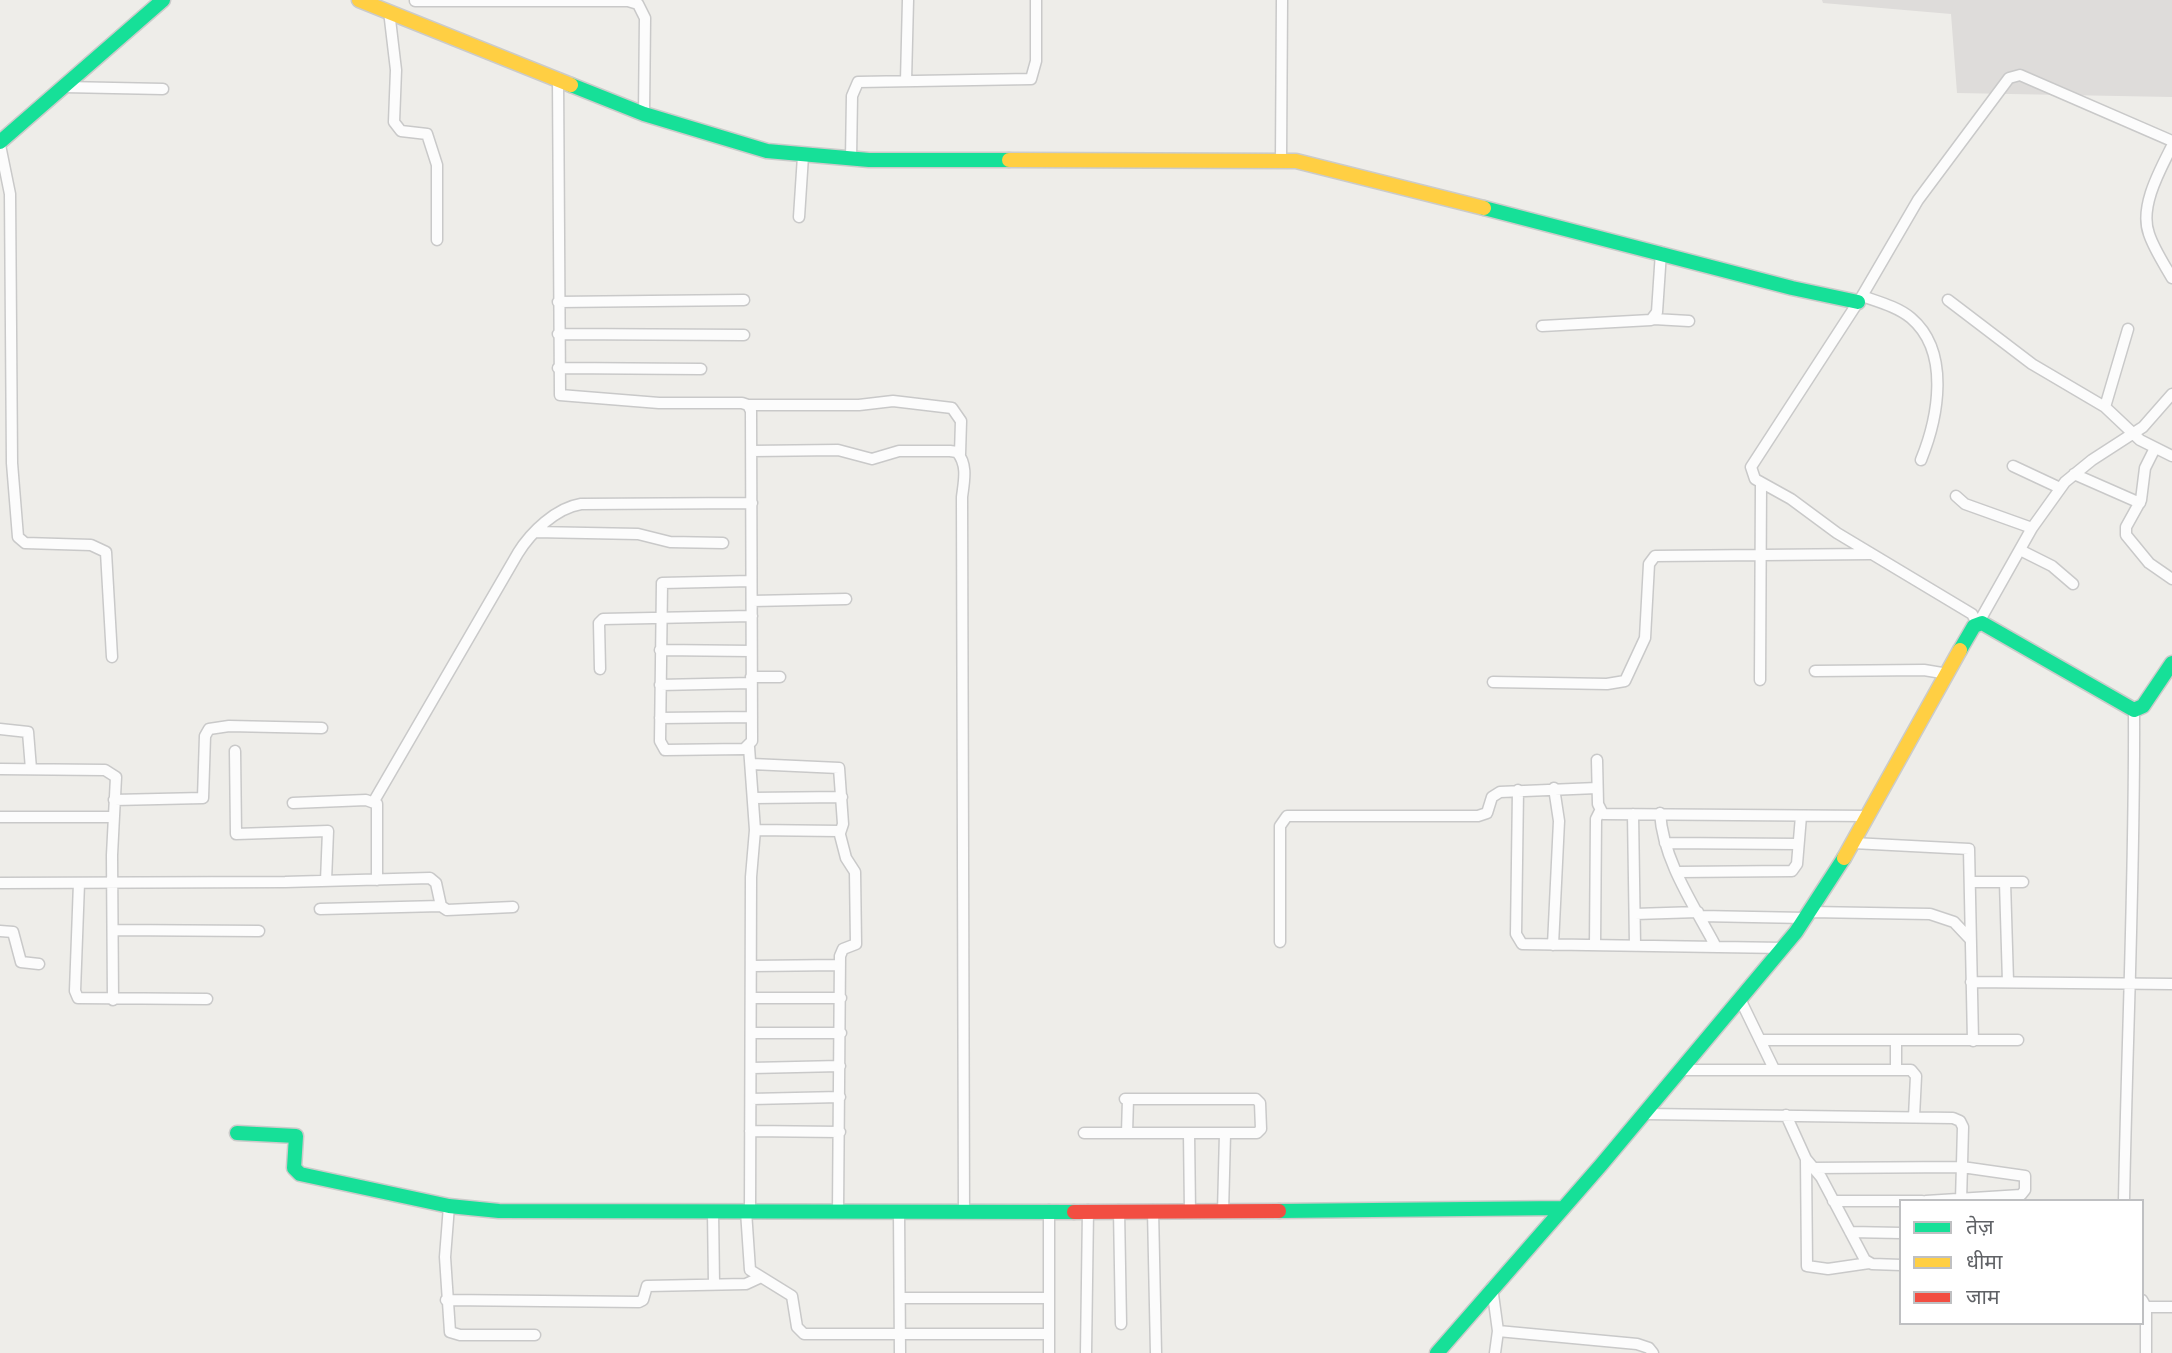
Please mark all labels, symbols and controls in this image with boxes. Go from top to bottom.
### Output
legend [1899,1199,2144,1325]
text: तेज़ [1966,1212,1994,1241]
text: धीमा [1966,1247,2002,1276]
text: जाम [1966,1282,2000,1311]

